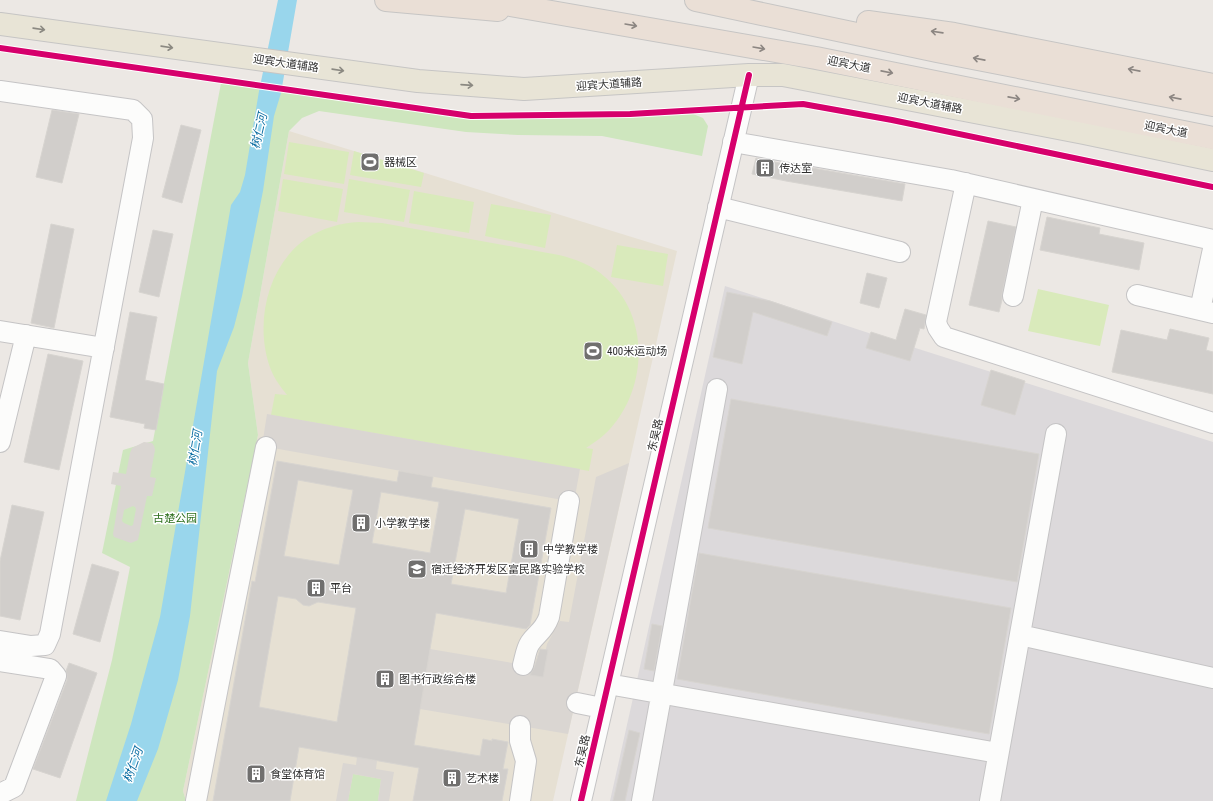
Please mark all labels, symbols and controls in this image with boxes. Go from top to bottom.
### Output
one-way arrow [624,21,637,29]
one-way arrow [32,25,45,33]
one-way arrow [931,28,944,36]
one-way arrow [160,43,173,51]
one-way arrow [752,44,765,52]
street label: 迎宾大道辅路 [252,52,320,75]
street label: 迎宾大道 [826,54,872,75]
one-way arrow [972,54,985,62]
one-way arrow [1127,65,1140,73]
one-way arrow [331,66,344,74]
one-way arrow [880,68,893,76]
street label: 迎宾大道辅路 [576,76,642,93]
one-way arrow [460,81,473,88]
street label: 迎宾大道辅路 [896,91,964,116]
one-way arrow [1169,93,1182,101]
one-way arrow [1007,94,1020,102]
water label: 树仁河 [248,110,270,150]
street label: 迎宾大道 [1143,119,1189,140]
sports icon: 器械区 [359,151,381,173]
place label: 器械区 [384,156,417,169]
building icon: 传达室 [754,157,776,179]
place label: 传达室 [779,162,812,175]
sports icon: 400米运动场 [582,340,604,362]
place label: 400米运动场 [607,345,667,358]
street label: 东吴路 [645,418,666,453]
water label: 树仁河 [185,427,205,467]
park label: 古楚公园 [153,512,197,525]
building icon: 小学教学楼 [350,512,372,534]
place label: 小学教学楼 [375,517,430,530]
building icon: 中学教学楼 [518,538,540,560]
place label: 中学教学楼 [543,543,598,556]
school or university icon: 宿迁经济开发区富民路实验学校 [406,558,428,580]
place label: 宿迁经济开发区富民路实验学校 [431,563,585,576]
building icon: 平台 [305,577,327,599]
place label: 平台 [330,582,352,595]
building icon: 图书行政综合楼 [374,668,396,690]
place label: 图书行政综合楼 [399,673,476,686]
street label: 东吴路 [572,734,593,769]
water label: 树仁河 [120,744,146,784]
building icon: 食堂体育馆 [245,763,267,785]
building icon: 艺术楼 [441,767,463,789]
place label: 食堂体育馆 [270,768,325,781]
place label: 艺术楼 [466,772,499,785]

